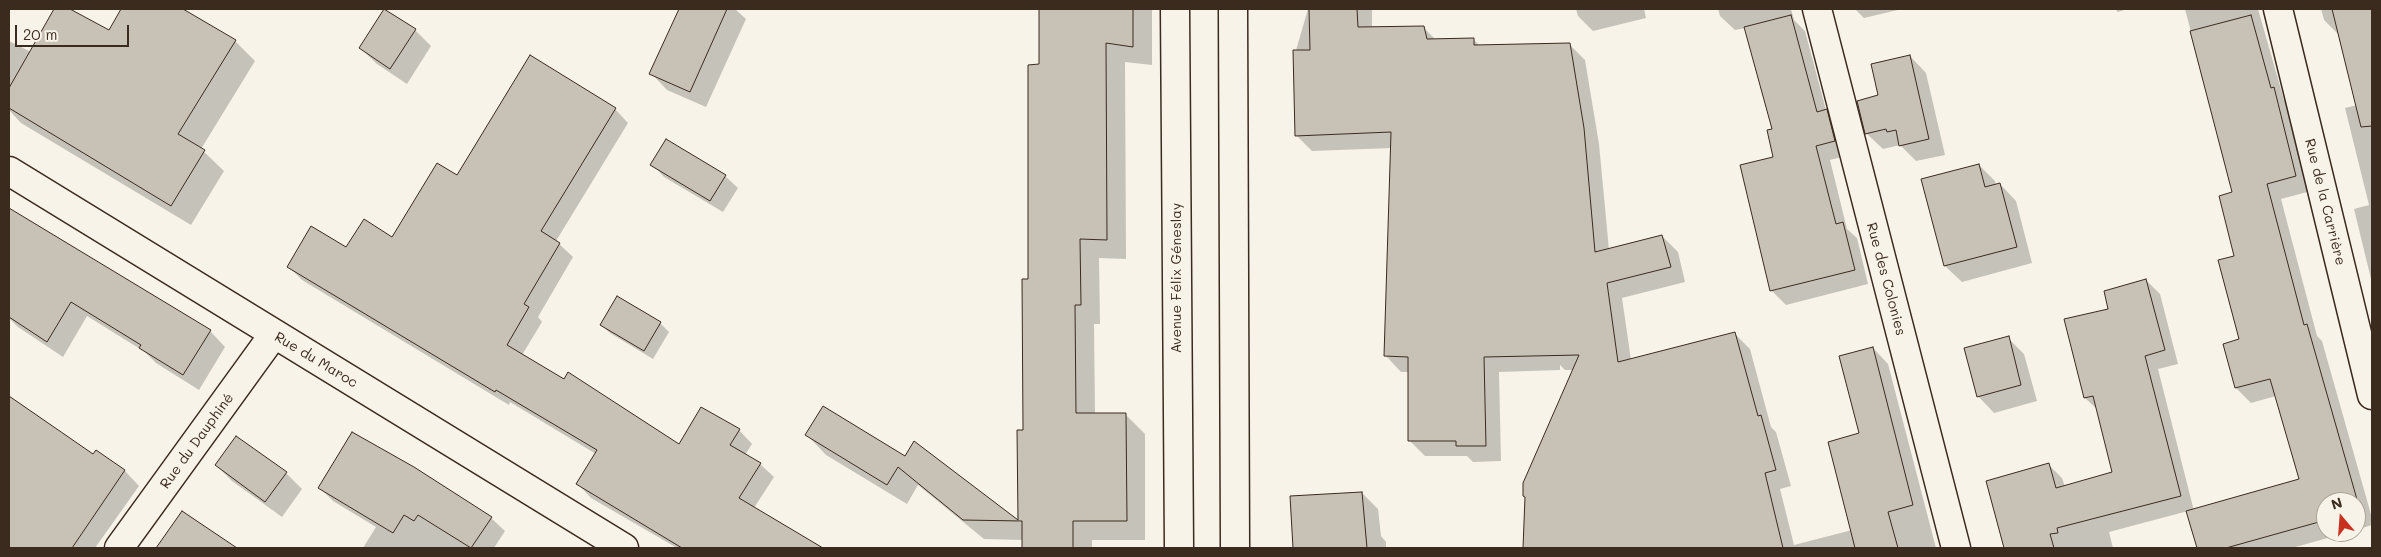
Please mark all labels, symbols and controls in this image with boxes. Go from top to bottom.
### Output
scale bar [18,15,131,47]
text: 20 m [23,24,57,44]
street label: Rue de la Carrière [2301,137,2349,267]
street label: Avenue Félix Géneslay [1169,203,1185,353]
street label: Rue des Colonies [1863,221,1909,337]
street label: Rue du Maroc [271,329,361,391]
street label: Rue du Dauphiné [157,390,237,492]
north arrow [2316,492,2366,542]
text: N [2329,493,2345,514]

